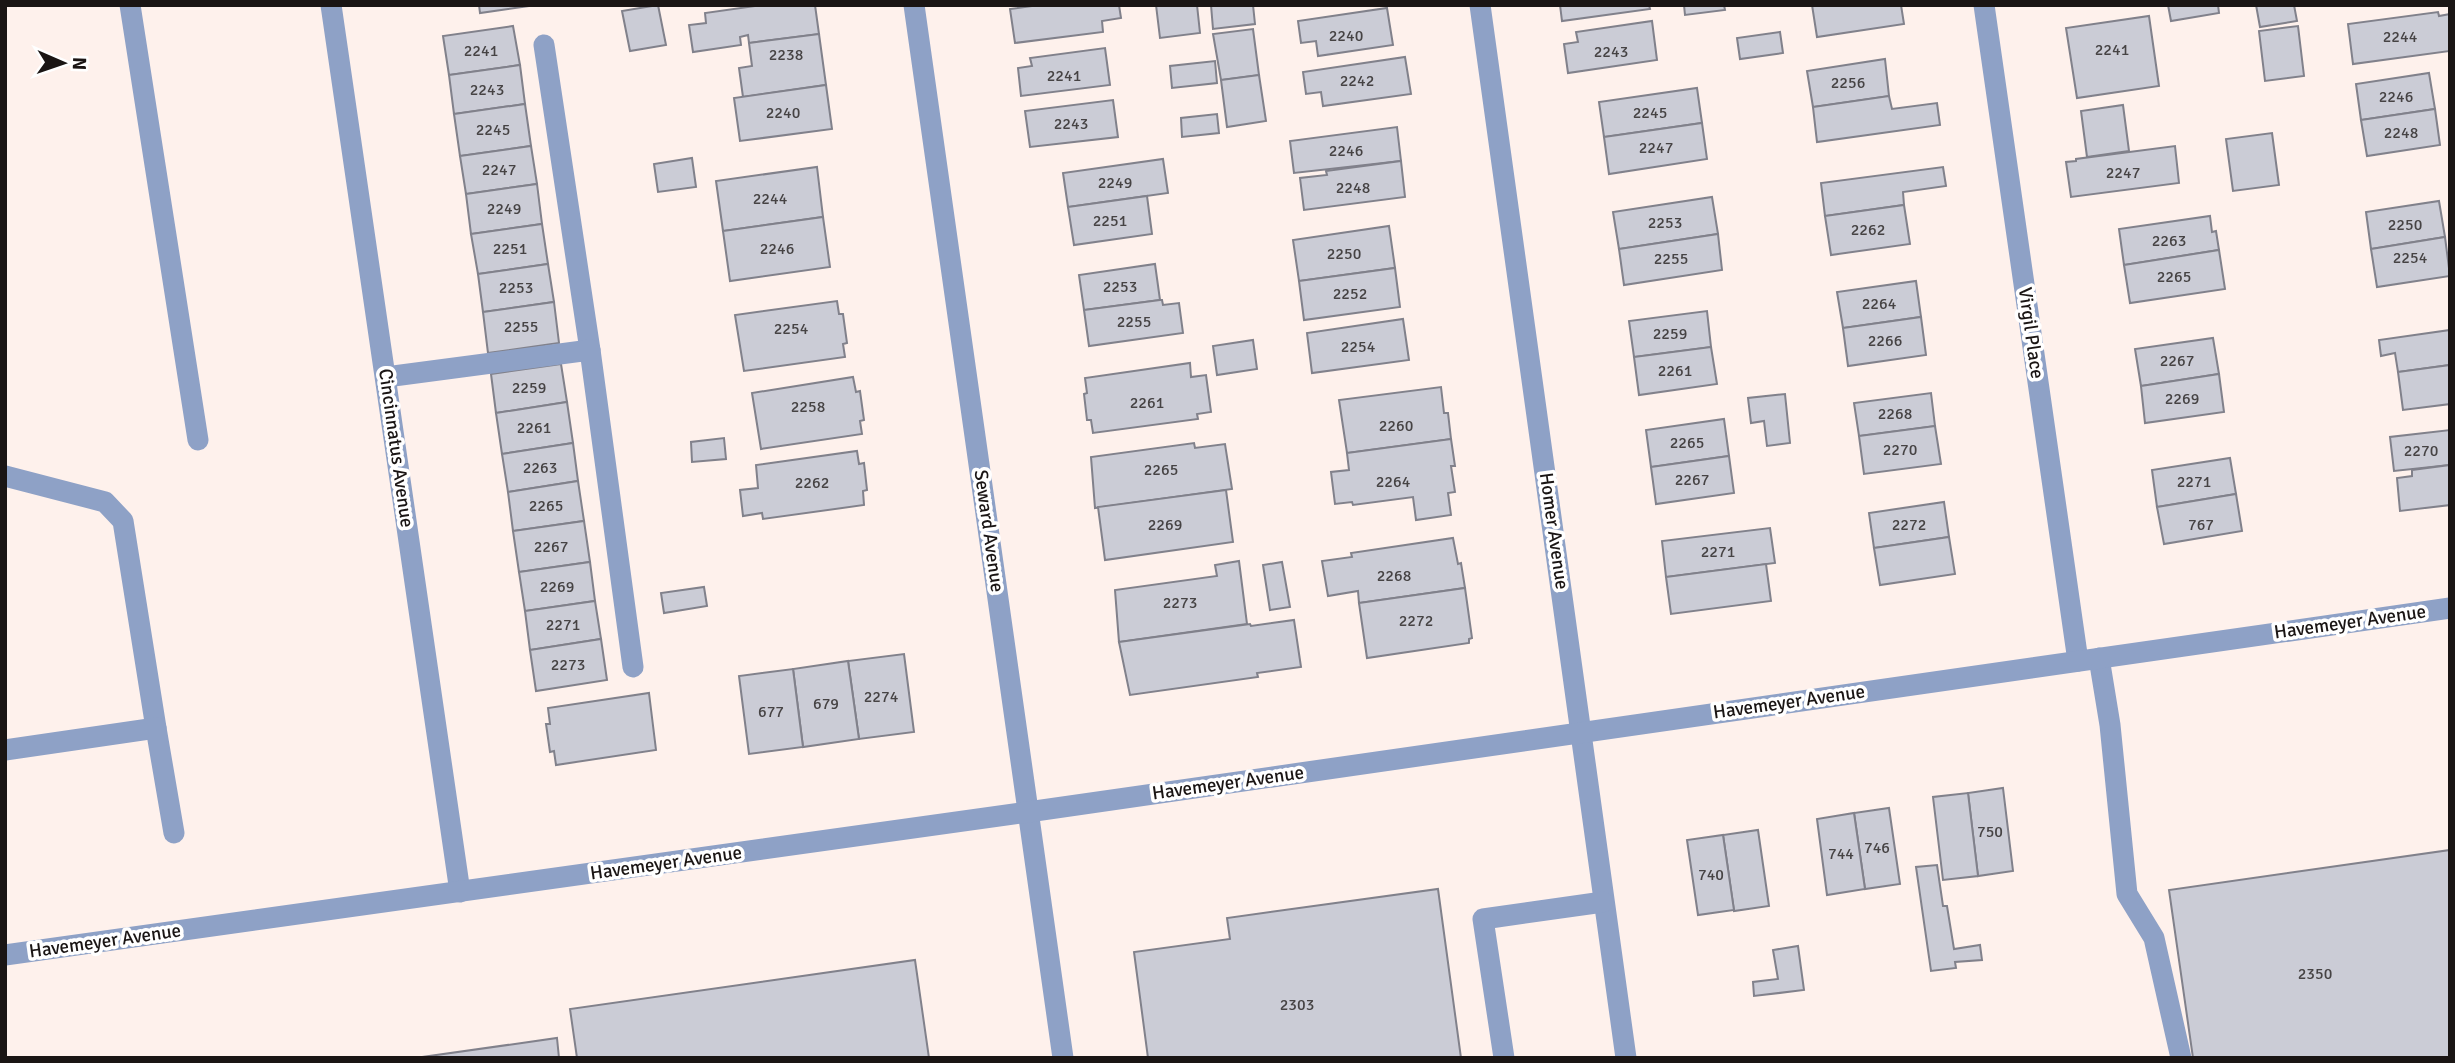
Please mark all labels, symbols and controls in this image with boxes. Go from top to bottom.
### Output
house number: 2240 [1329,26,1363,46]
house number: 2244 [2383,27,2418,47]
north arrow [28,28,98,98]
house number: 2241 [2095,40,2129,60]
house number: 2241 [464,41,498,61]
house number: 2243 [1594,42,1628,62]
house number: 2238 [769,45,803,65]
text: N [67,57,91,71]
house number: 2241 [1047,66,1081,86]
house number: 2242 [1340,71,1374,91]
house number: 2256 [1831,73,1865,93]
house number: 2243 [470,80,504,100]
house number: 2246 [2379,87,2413,107]
house number: 2240 [766,103,800,123]
house number: 2245 [1633,103,1667,123]
house number: 2243 [1054,114,1088,134]
house number: 2245 [476,120,510,140]
house number: 2248 [2384,123,2418,143]
house number: 2247 [1639,138,1673,158]
house number: 2246 [1329,141,1363,161]
house number: 2247 [482,160,516,180]
house number: 2247 [2106,163,2140,183]
house number: 2249 [1098,173,1132,193]
house number: 2248 [1336,178,1370,198]
house number: 2244 [753,189,788,209]
house number: 2249 [487,199,521,219]
house number: 2251 [1093,211,1127,231]
house number: 2253 [1648,213,1682,233]
house number: 2250 [2388,215,2422,235]
house number: 2262 [1851,220,1885,240]
house number: 2263 [2152,231,2186,251]
house number: 2251 [493,239,527,259]
house number: 2246 [760,239,794,259]
house number: 2250 [1327,244,1361,264]
house number: 2254 [2393,248,2428,268]
house number: 2255 [1654,249,1688,269]
house number: 2265 [2157,267,2191,287]
house number: 2253 [1103,277,1137,297]
house number: 2253 [499,278,533,298]
house number: 2252 [1333,284,1367,304]
street label: Virgil Place [2013,286,2049,380]
house number: 2264 [1862,294,1897,314]
house number: 2255 [1117,312,1151,332]
house number: 2255 [504,317,538,337]
house number: 2254 [774,319,809,339]
house number: 2259 [1653,324,1687,344]
house number: 2266 [1868,331,1902,351]
house number: 2254 [1341,337,1376,357]
house number: 2267 [2160,351,2194,371]
house number: 2261 [1658,361,1692,381]
street label: Cincinnatus Avenue [373,367,419,529]
house number: 2259 [512,378,546,398]
house number: 2269 [2165,389,2199,409]
house number: 2261 [1130,393,1164,413]
house number: 2258 [791,397,825,417]
house number: 2268 [1878,404,1912,424]
house number: 2260 [1379,416,1413,436]
house number: 2261 [517,418,551,438]
house number: 2265 [1670,433,1704,453]
house number: 2270 [1883,440,1917,460]
house number: 2270 [2404,441,2438,461]
house number: 2263 [523,458,557,478]
house number: 2265 [1144,460,1178,480]
street label: Seward Avenue [969,468,1009,594]
house number: 2267 [1675,470,1709,490]
street label: Homer Avenue [1534,471,1574,591]
house number: 2264 [1376,472,1411,492]
house number: 2271 [2177,472,2211,492]
house number: 2262 [795,473,829,493]
house number: 2265 [529,496,563,516]
house number: 2269 [1148,515,1182,535]
house number: 2272 [1892,515,1926,535]
house number: 767 [2188,515,2214,535]
house number: 2267 [534,537,568,557]
house number: 2271 [1701,542,1735,562]
house number: 2268 [1377,566,1411,586]
house number: 2269 [540,577,574,597]
house number: 2273 [1163,593,1197,613]
street label: Havemeyer Avenue [2272,599,2428,645]
house number: 2272 [1399,611,1433,631]
house number: 2271 [546,615,580,635]
house number: 2273 [551,655,585,675]
street label: Havemeyer Avenue [1711,679,1867,725]
house number: 2274 [864,687,899,707]
house number: 679 [813,694,839,714]
house number: 677 [758,702,784,722]
street label: Havemeyer Avenue [1150,760,1306,806]
house number: 750 [1977,822,2003,842]
house number: 746 [1864,838,1890,858]
street label: Havemeyer Avenue [588,840,744,886]
house number: 744 [1828,844,1854,864]
house number: 740 [1698,865,1724,885]
street label: Havemeyer Avenue [27,918,183,964]
house number: 2350 [2298,964,2332,984]
house number: 2303 [1280,995,1314,1015]

